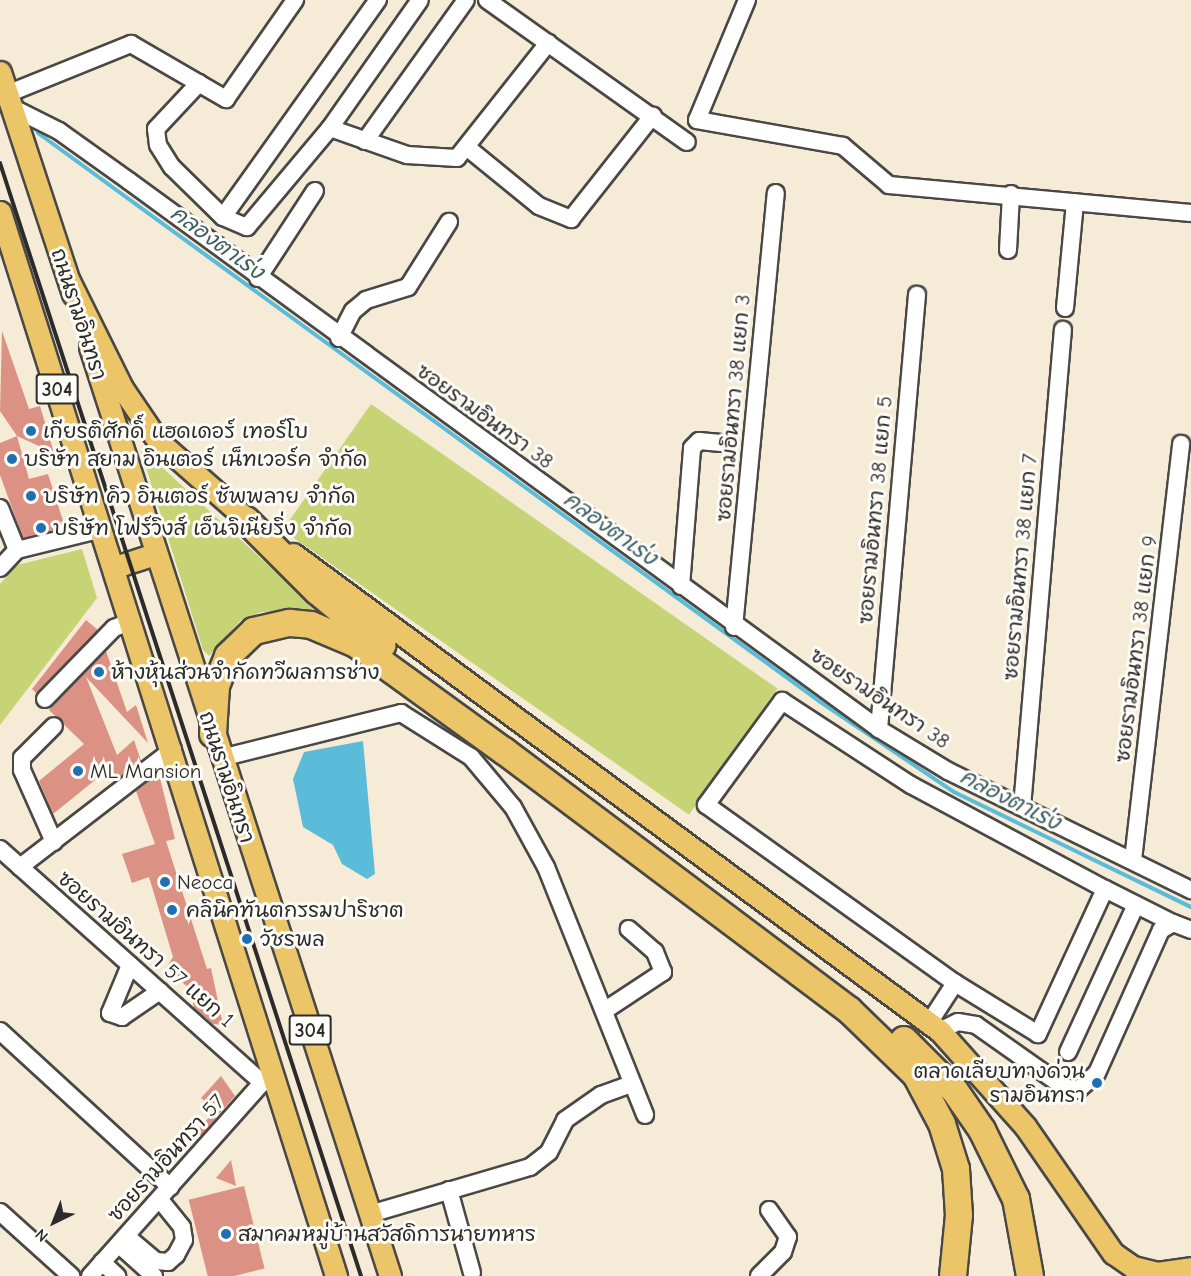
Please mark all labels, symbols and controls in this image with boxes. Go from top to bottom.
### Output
water label: คลองตาเร่ง [165,200,269,286]
street label: ถนนรามอินทรา [46,245,112,383]
street label: ซอยรามอินทรา 38 แยก 3 [711,293,755,523]
street label: ซอยรามอินทรา 38 [412,358,558,474]
road number: 304 [34,372,80,406]
street label: ซอยรามอินทรา 38 แยก 5 [852,395,898,625]
place label: เกียรติศักดิ์ แฮดเดอร์ เทอร์โบ [43,418,308,444]
marker: เกียรติศักดิ์ แฮดเดอร์ เทอร์โบ [24,424,38,438]
place label: บริษัท สยาม อินเตอร์ เน็ทเวอร์ค จำกัด [24,446,367,472]
marker: บริษัท สยาม อินเตอร์ เน็ทเวอร์ค จำกัด [5,452,19,466]
street label: ซอยรามอินทรา 38 แยก 7 [998,453,1042,681]
place label: บริษัท คิว อินเตอร์ ซัพพลาย จำกัด [43,483,355,509]
water label: คลองตาเร่ง [558,486,662,572]
marker: บริษัท คิว อินเตอร์ ซัพพลาย จำกัด [24,489,38,503]
place label: บริษัท โฟร์วิงส์ เอ็นจิเนียริ่ง จำกัด [53,515,352,541]
marker: บริษัท โฟร์วิงส์ เอ็นจิเนียริ่ง จำกัด [34,521,48,535]
street label: ซอยรามอินทรา 38 แยก 9 [1110,534,1162,764]
street label: ซอยรามอินทรา 38 [805,642,955,754]
place label: ห้างหุ้นส่วนจำกัดทวีผลการช่าง [111,659,380,685]
marker: ห้างหุ้นส่วนจำกัดทวีผลการช่าง [92,665,106,679]
street label: ถนนรามอินทรา [194,708,260,846]
place label: ML Mansion [90,758,201,784]
marker: ML Mansion [71,764,85,778]
water label: คลองตาเร่ง [956,764,1064,836]
street label: ซอยรามอินทรา 57 แยก 1 [53,865,239,1033]
place label: Neoca [177,869,233,895]
marker: Neoca [158,875,172,889]
place label: คลินิคทันตกรรมปาริชาต [186,897,404,923]
marker: คลินิคทันตกรรมปาริชาต [163,901,181,919]
place label: วัชรพล [260,926,325,952]
marker: วัชรพล [238,930,256,948]
road number: 304 [288,1013,332,1047]
place label: ตลาดเลียบทางด่วน รามอินทรา [914,1058,1085,1108]
marker: ตลาดเลียบทางด่วน รามอินทรา [1090,1076,1104,1090]
street label: ซอยรามอินทรา 57 [102,1089,230,1227]
north arrow [24,1192,84,1252]
place label: สมาคมหมู่บ้านสวัสดิการนายทหาร [238,1221,536,1247]
text: N [32,1225,52,1245]
marker: สมาคมหมู่บ้านสวัสดิการนายทหาร [219,1227,233,1241]

